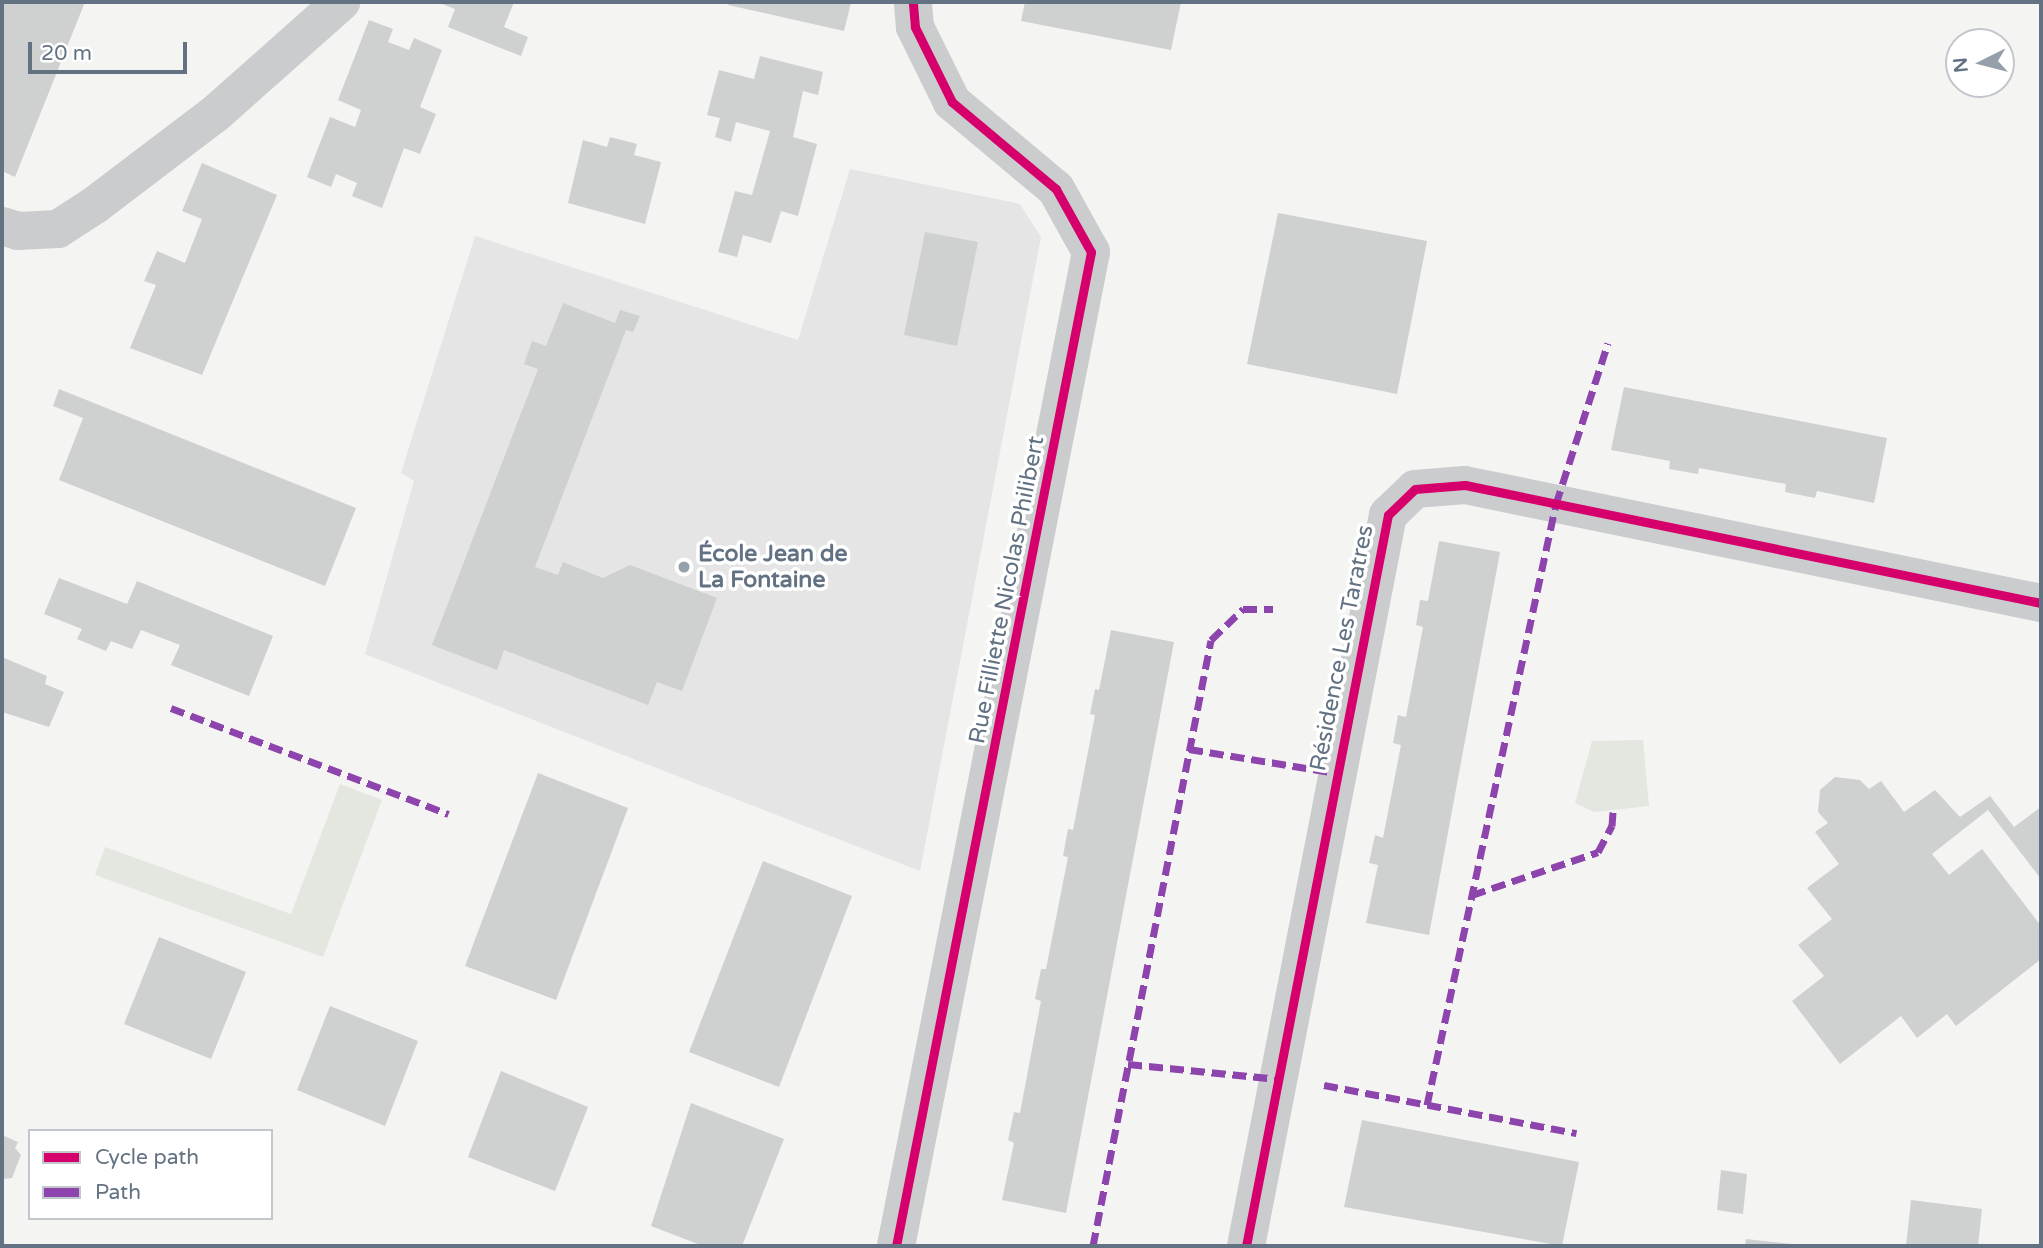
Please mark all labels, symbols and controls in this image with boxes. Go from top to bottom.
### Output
scale bar [32,28,191,72]
north arrow [1945,28,2015,98]
text: 20 m [41,41,92,66]
text: N [1949,56,1973,74]
street label: Rue Filliette Nicolas Philibert [964,434,1050,746]
street label: Résidence Les Taratres [1305,523,1379,773]
place label: École Jean de La Fontaine [698,540,847,594]
marker: École Jean de La Fontaine [676,559,692,575]
legend [28,1129,273,1220]
text: Cycle path [95,1145,199,1170]
text: Path [95,1180,141,1205]

